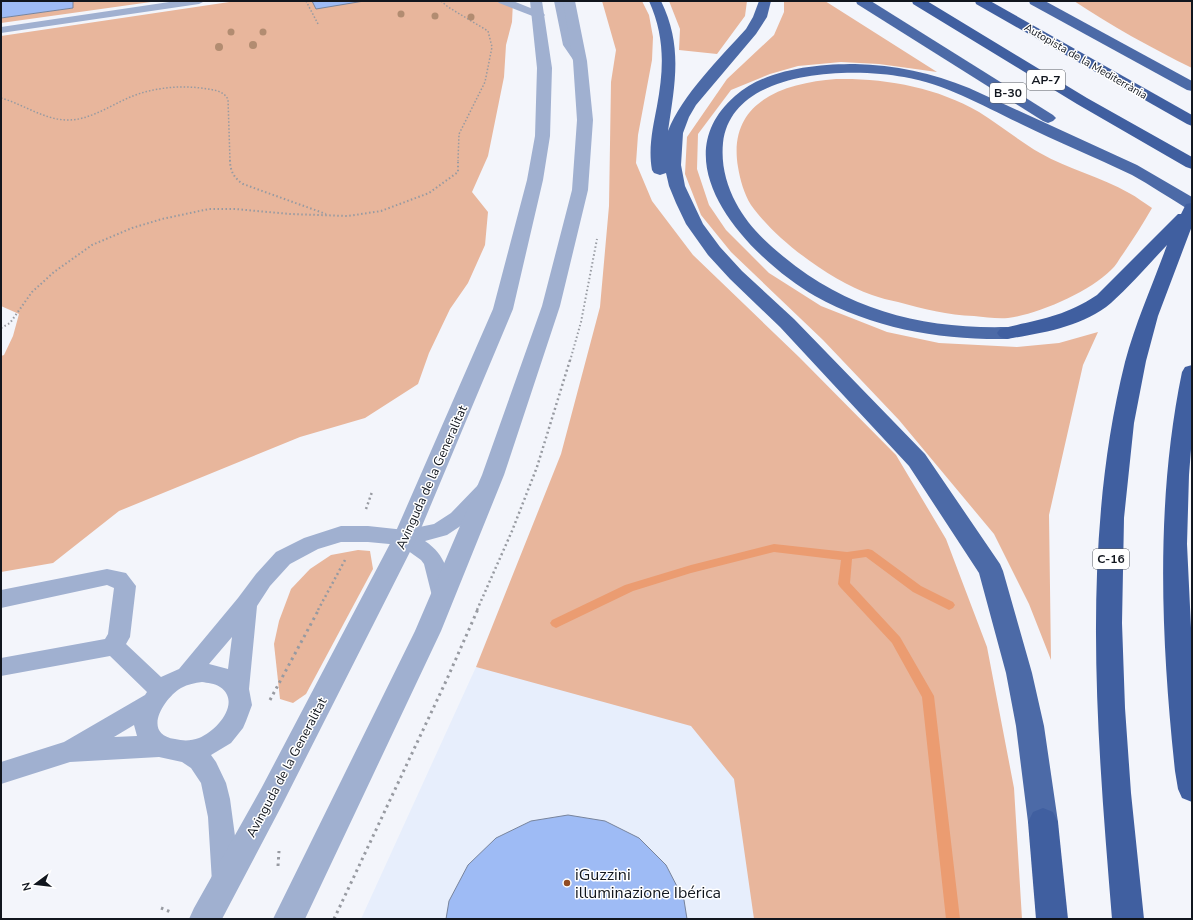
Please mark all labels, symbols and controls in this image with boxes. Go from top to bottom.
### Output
street label: Autopista de la Mediterrània [1021,20,1150,103]
road number: AP-7 [1027,70,1065,90]
road number: B-30 [990,83,1026,103]
street label: Avinguda de la Generalitat [392,402,472,552]
road number: C-16 [1093,549,1129,569]
street label: Avinguda de la Generalitat [242,694,332,841]
north arrow [16,864,56,904]
place label: iGuzzini illuminazione Ibérica [575,864,721,904]
marker: iGuzzini illuminazione Ibérica [562,878,572,888]
text: N [19,881,35,892]

